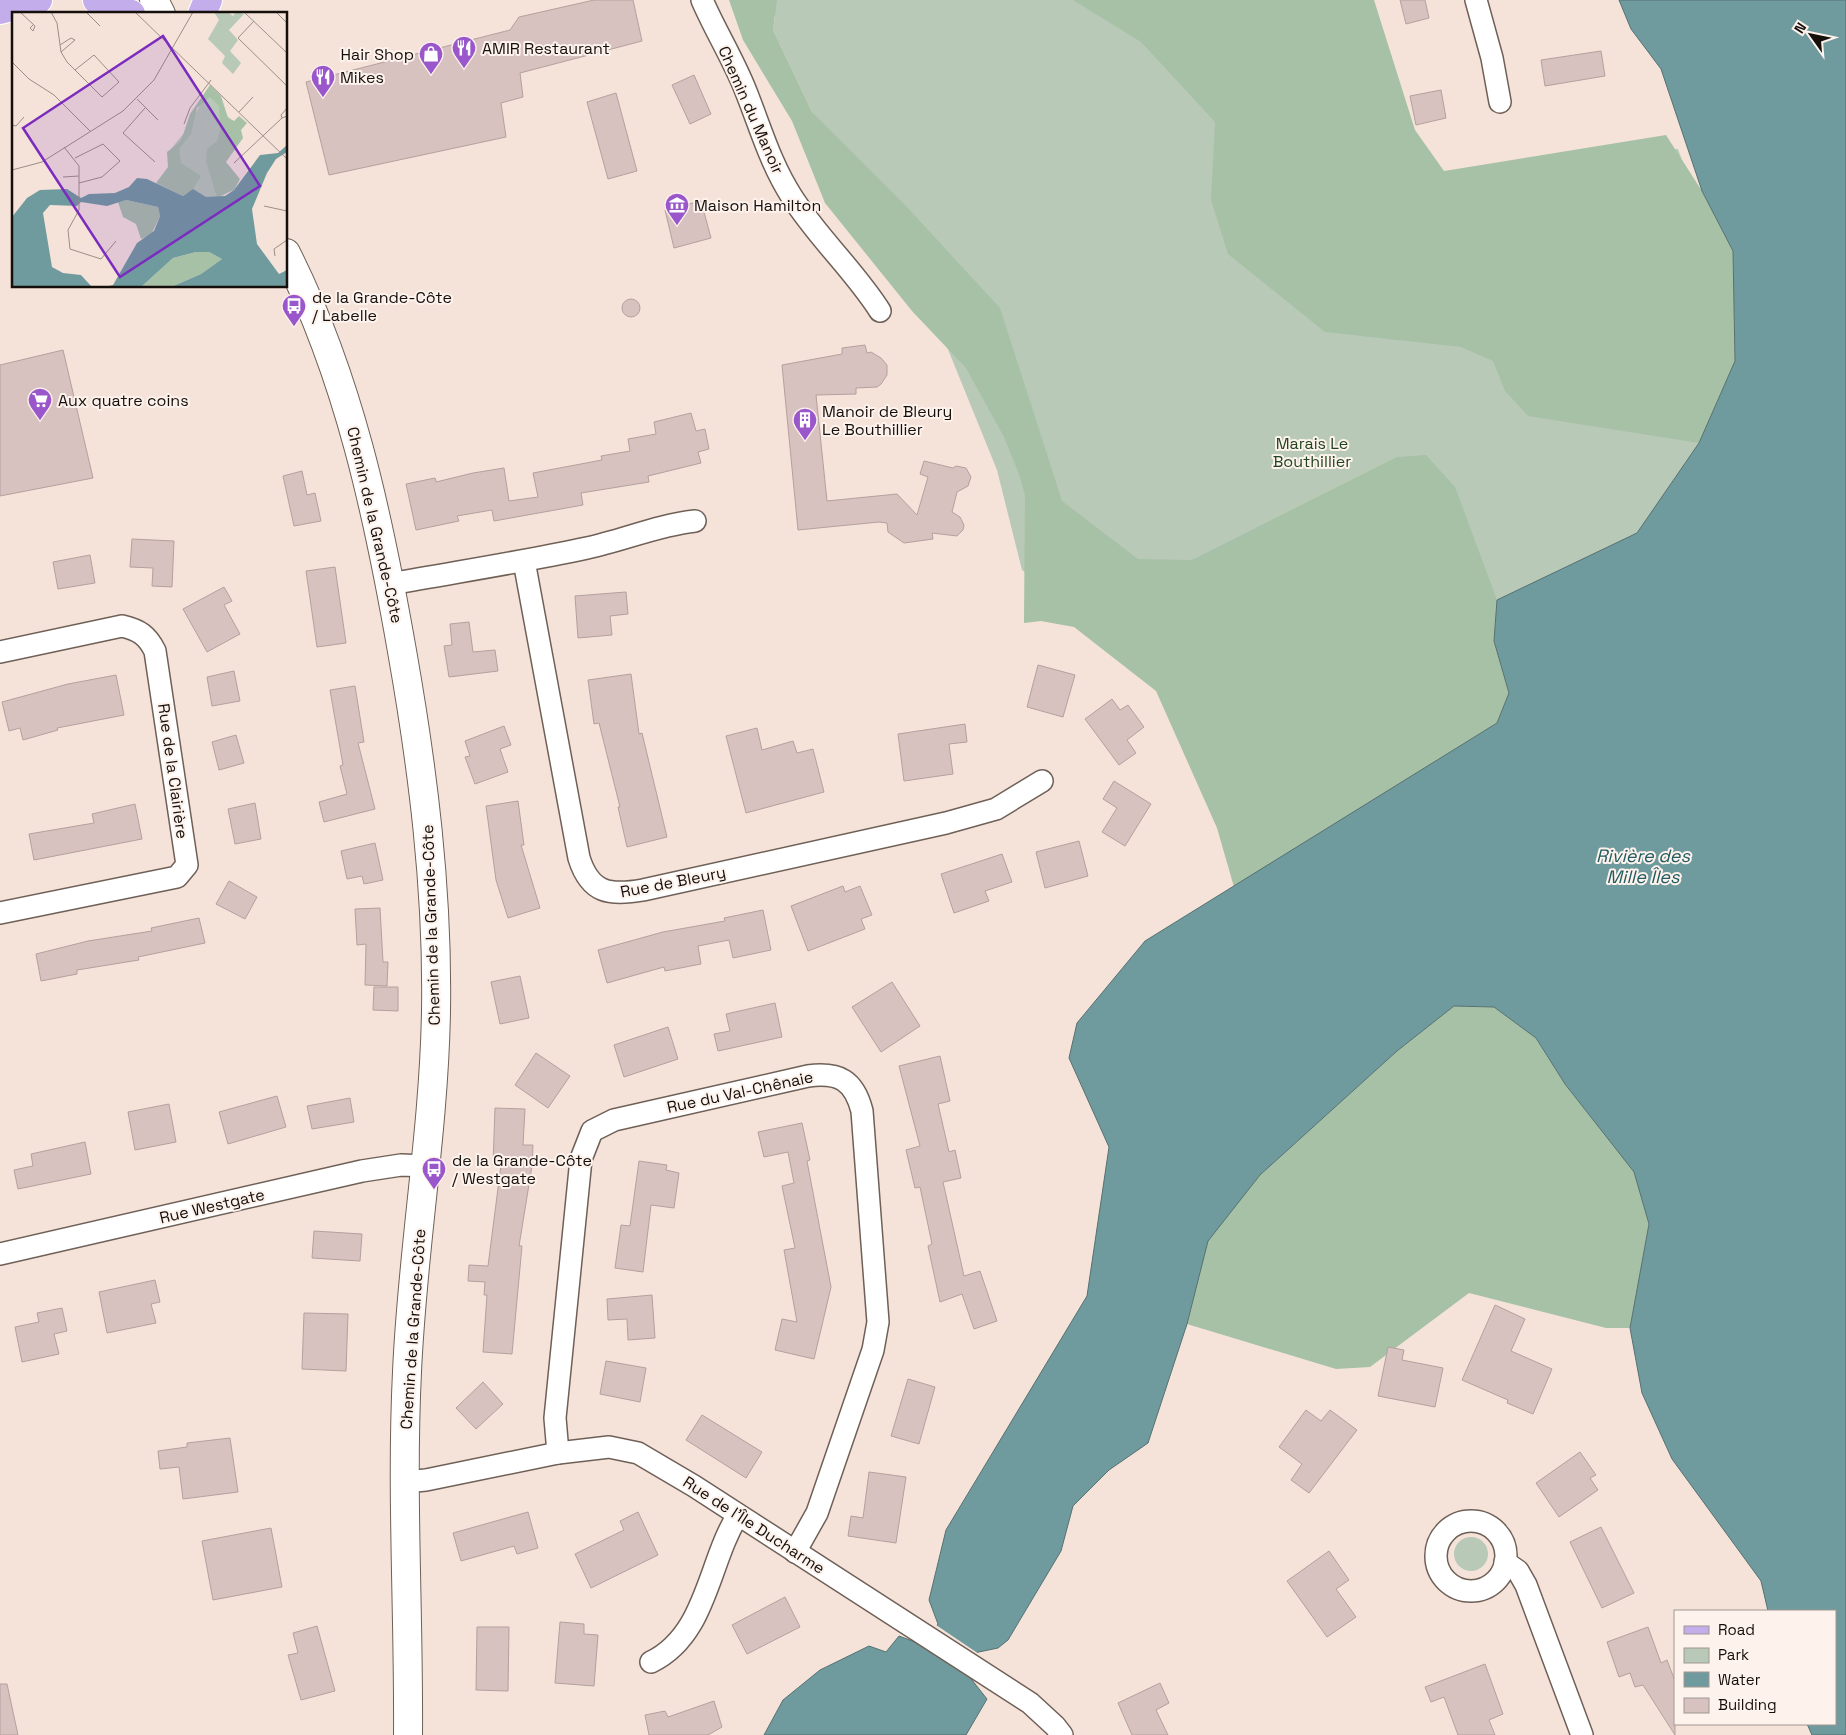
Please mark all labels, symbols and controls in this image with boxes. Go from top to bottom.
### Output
north arrow [1786,10,1836,60]
inset map [12,12,288,288]
text: N [1790,19,1810,37]
restaurant icon: AMIR Restaurant [451,35,477,69]
place label: AMIR Restaurant [482,38,610,59]
shop icon: Hair Shop [418,41,444,75]
street label: Chemin du Manoir [713,43,789,177]
place label: Hair Shop [340,44,414,65]
restaurant icon: Mikes [310,64,336,98]
place label: Mikes [340,67,384,88]
museum icon: Maison Hamilton [664,192,690,226]
place label: Maison Hamilton [694,195,821,216]
place label: de la Grande-Côte / Labelle [312,287,452,326]
bus stop icon: de la Grande-Côte / Labelle [281,293,307,327]
supermarket icon: Aux quatre coins [27,387,53,421]
place label: Aux quatre coins [58,390,189,411]
place label: Manoir de Bleury Le Bouthillier [822,401,952,440]
building icon: Manoir de Bleury Le Bouthillier [792,407,818,441]
street label: Chemin de la Grande-Côte [342,425,408,625]
park label: Marais Le Bouthillier [1273,433,1351,472]
street label: Rue de la Clairière [153,702,193,840]
street label: Chemin de la Grande-Côte [417,824,445,1026]
water label: Rivière des Mille Îles [1596,844,1691,888]
street label: Rue de Bleury [619,861,727,903]
street label: Rue du Val-Chênaie [665,1066,815,1118]
place label: de la Grande-Côte / Westgate [452,1150,592,1189]
bus stop icon: de la Grande-Côte / Westgate [421,1156,447,1190]
street label: Rue Westgate [157,1184,267,1228]
street label: Chemin de la Grande-Côte [396,1228,430,1430]
street label: Rue de l'Île Ducharme [679,1471,829,1579]
legend [1674,1610,1836,1725]
text: Road [1718,1620,1755,1639]
text: Park [1718,1645,1749,1664]
text: Water [1718,1670,1761,1689]
text: Building [1718,1695,1777,1714]

